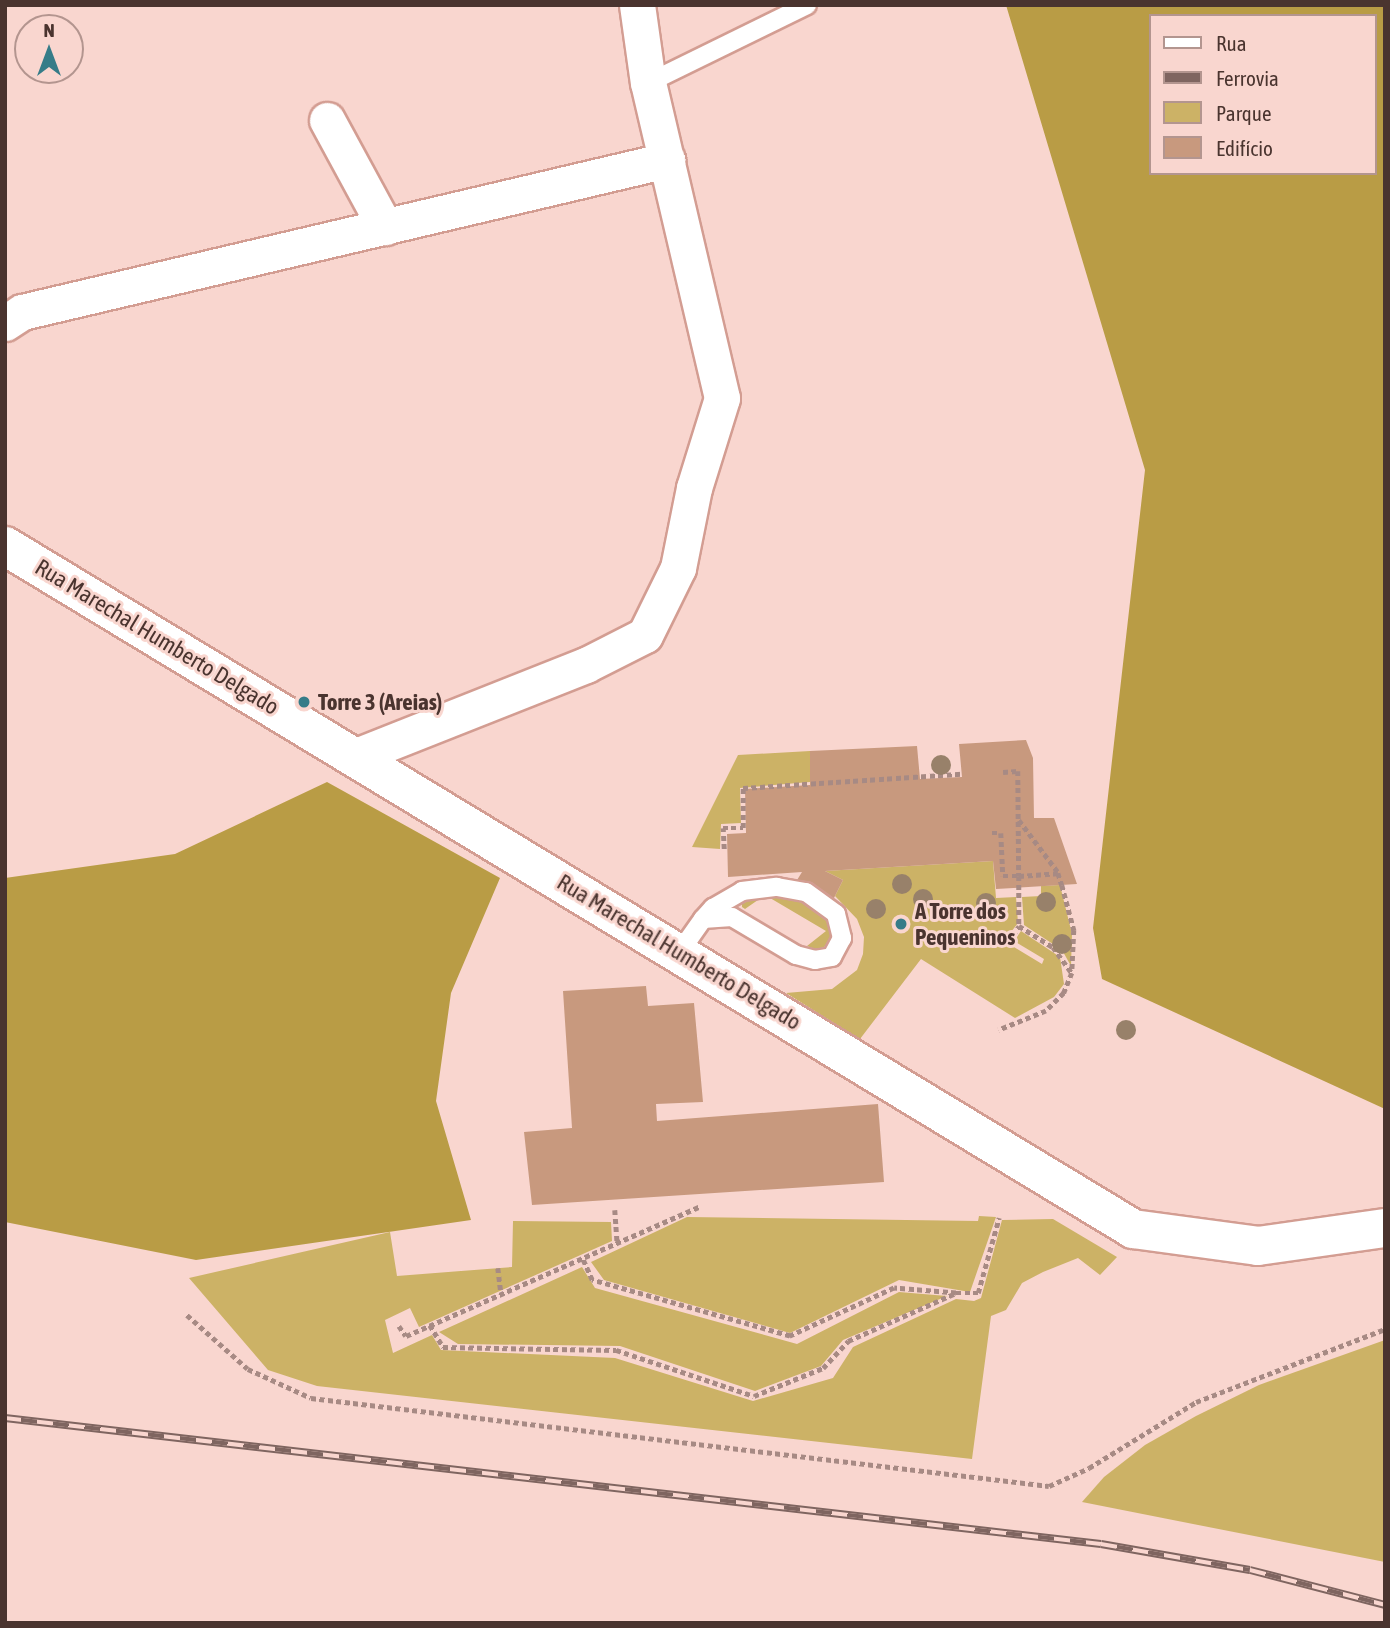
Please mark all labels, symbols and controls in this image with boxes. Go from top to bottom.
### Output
north arrow [14,14,84,84]
legend [1148,14,1376,175]
text: N [43,19,55,41]
text: Rua [1216,31,1246,55]
text: Ferrovia [1216,66,1279,90]
text: Parque [1216,101,1271,125]
text: Edifício [1216,136,1273,160]
street label: Rua Marechal Humberto Delgado [30,553,284,721]
place label: Torre 3 (Areias) [318,688,442,716]
marker: Torre 3 (Areias) [296,694,312,710]
street label: Rua Marechal Humberto Delgado [552,868,806,1036]
place label: A Torre dos Pequeninos [915,897,1015,951]
marker: A Torre dos Pequeninos [893,916,909,932]

